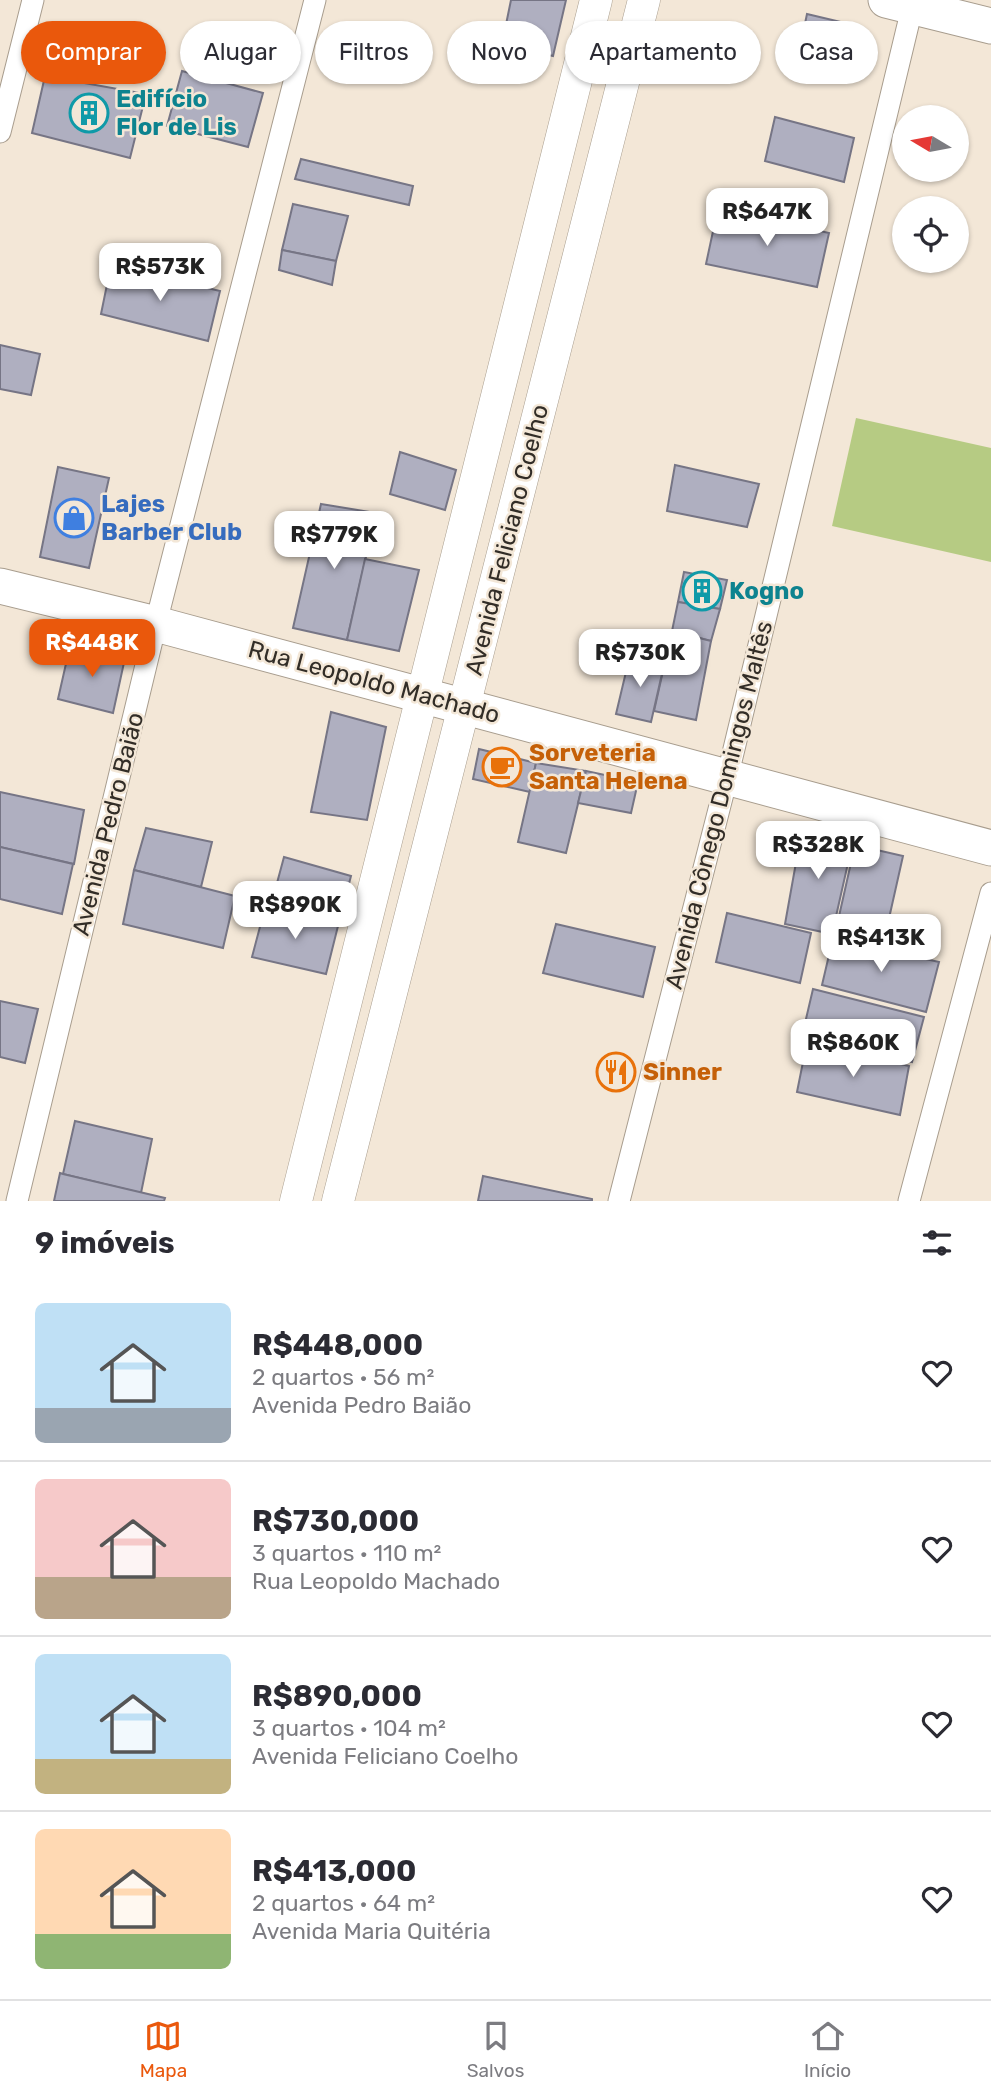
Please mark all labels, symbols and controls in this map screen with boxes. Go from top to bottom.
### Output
chip: Comprar [21,21,166,84]
chip: Alugar [180,21,301,84]
chip: Filtros [315,21,433,84]
chip: Novo [447,21,551,84]
chip: Apartamento [565,21,761,84]
chip: Casa [775,21,878,84]
place label: Edifício Flor de Lis [116,85,237,141]
building icon: Edifício Flor de Lis [68,92,110,134]
north arrow [892,105,970,182]
map controls [892,105,969,273]
pin: R$647K [710,188,824,248]
button: locate [892,196,969,273]
text: R$647K [722,197,812,225]
pin: R$573K [103,244,217,303]
text: R$573K [115,252,205,280]
street label: Avenida Feliciano Coelho [460,402,554,678]
place label: Lajes Barber Club [101,490,242,546]
shop icon: Lajes Barber Club [53,497,95,539]
pin: R$779K [277,512,391,571]
text: R$779K [290,520,378,548]
building icon: Kogno [681,570,723,612]
place label: Kogno [729,577,804,605]
street label: Avenida Cônego Domingos Maltês [660,618,778,992]
pin: R$448K [35,620,149,679]
text: R$448K [45,628,139,656]
pin: R$730K [583,630,697,689]
street label: Rua Leopoldo Machado [245,635,503,729]
text: R$730K [595,638,685,666]
street label: Avenida Pedro Baião [67,710,149,938]
place label: Sorveteria Santa Helena [529,739,688,795]
cafe icon: Sorveteria Santa Helena [481,746,523,788]
pin: R$328K [761,822,875,881]
text: R$328K [772,830,864,858]
pin: R$890K [238,881,352,941]
text: R$890K [249,890,341,918]
pin: R$413K [824,914,938,974]
text: R$413K [837,923,925,951]
pin: R$860K [796,1020,910,1079]
text: R$860K [807,1028,899,1056]
restaurant icon: Sinner [595,1051,637,1093]
place label: Sinner [643,1058,722,1086]
icon: filters [918,1224,956,1262]
text: 9 imóveis [35,1225,175,1261]
text: R$448,000 [252,1327,423,1363]
icon: home [91,1331,175,1415]
icon: heart [918,1354,956,1392]
text: 2 quartos · 56 m² [252,1363,434,1391]
text: Avenida Pedro Baião [252,1391,471,1419]
text: R$730,000 [252,1503,419,1539]
icon: home [91,1507,175,1591]
icon: heart [918,1530,956,1568]
text: 3 quartos · 110 m² [252,1539,441,1567]
text: Rua Leopoldo Machado [252,1567,500,1595]
text: R$890,000 [252,1678,422,1714]
icon: home [91,1682,175,1766]
icon: heart [918,1705,956,1743]
text: 3 quartos · 104 m² [252,1714,446,1742]
text: Avenida Feliciano Coelho [252,1742,519,1770]
text: R$413,000 [252,1853,417,1889]
icon: home [91,1857,175,1941]
icon: heart [918,1880,956,1918]
text: 2 quartos · 64 m² [252,1889,435,1917]
text: Avenida Maria Quitéria [252,1917,491,1945]
tab: Mapa [140,2017,187,2082]
tab: Salvos [467,2017,524,2082]
tab: Início [804,2017,851,2082]

